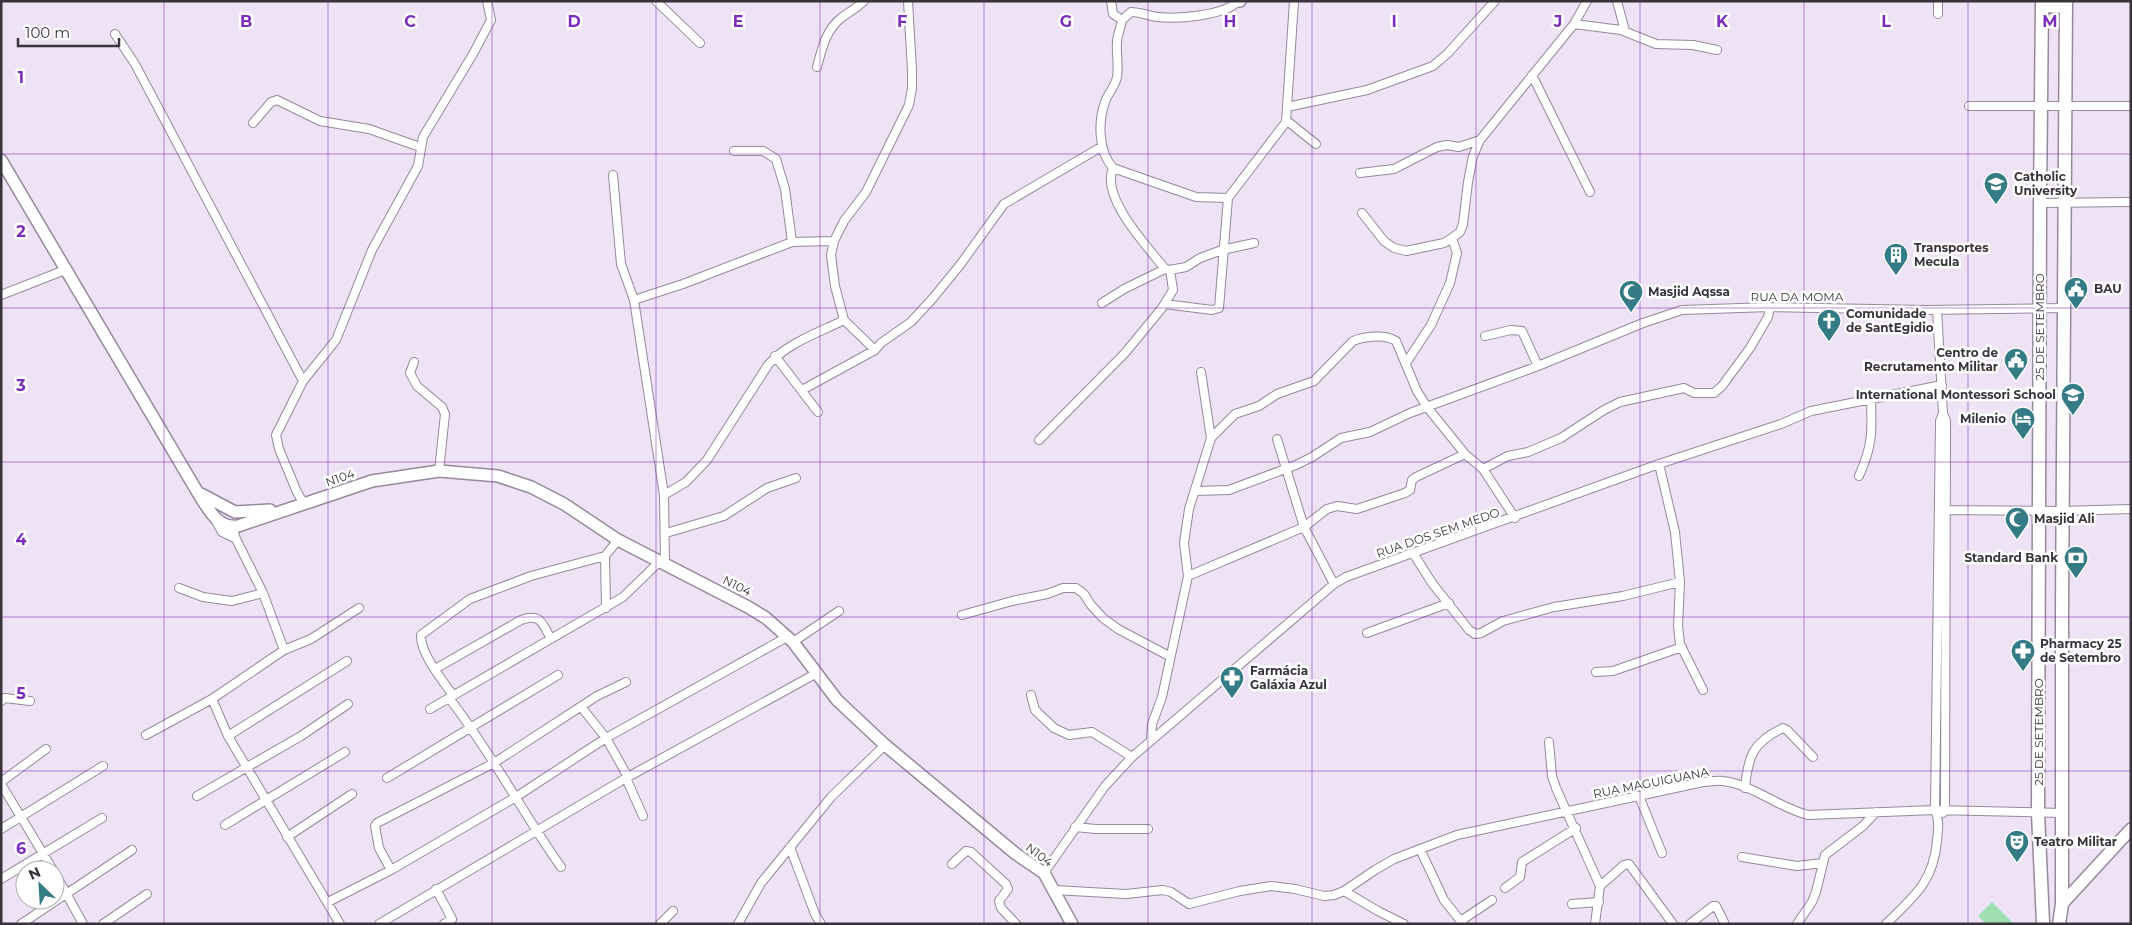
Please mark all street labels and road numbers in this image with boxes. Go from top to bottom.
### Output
street label: 25 DE SETEMBRO [2032,273,2047,381]
street label: RUA DA MOMA [1751,289,1844,304]
street label: N104 [323,466,357,489]
street label: RUA DOS SEM MEDO [1374,504,1502,561]
street label: N104 [720,572,754,599]
street label: 25 DE SETEMBRO [2031,678,2046,786]
street label: RUA MAGUIGUANA [1592,764,1710,801]
street label: N104 [1023,840,1056,870]

